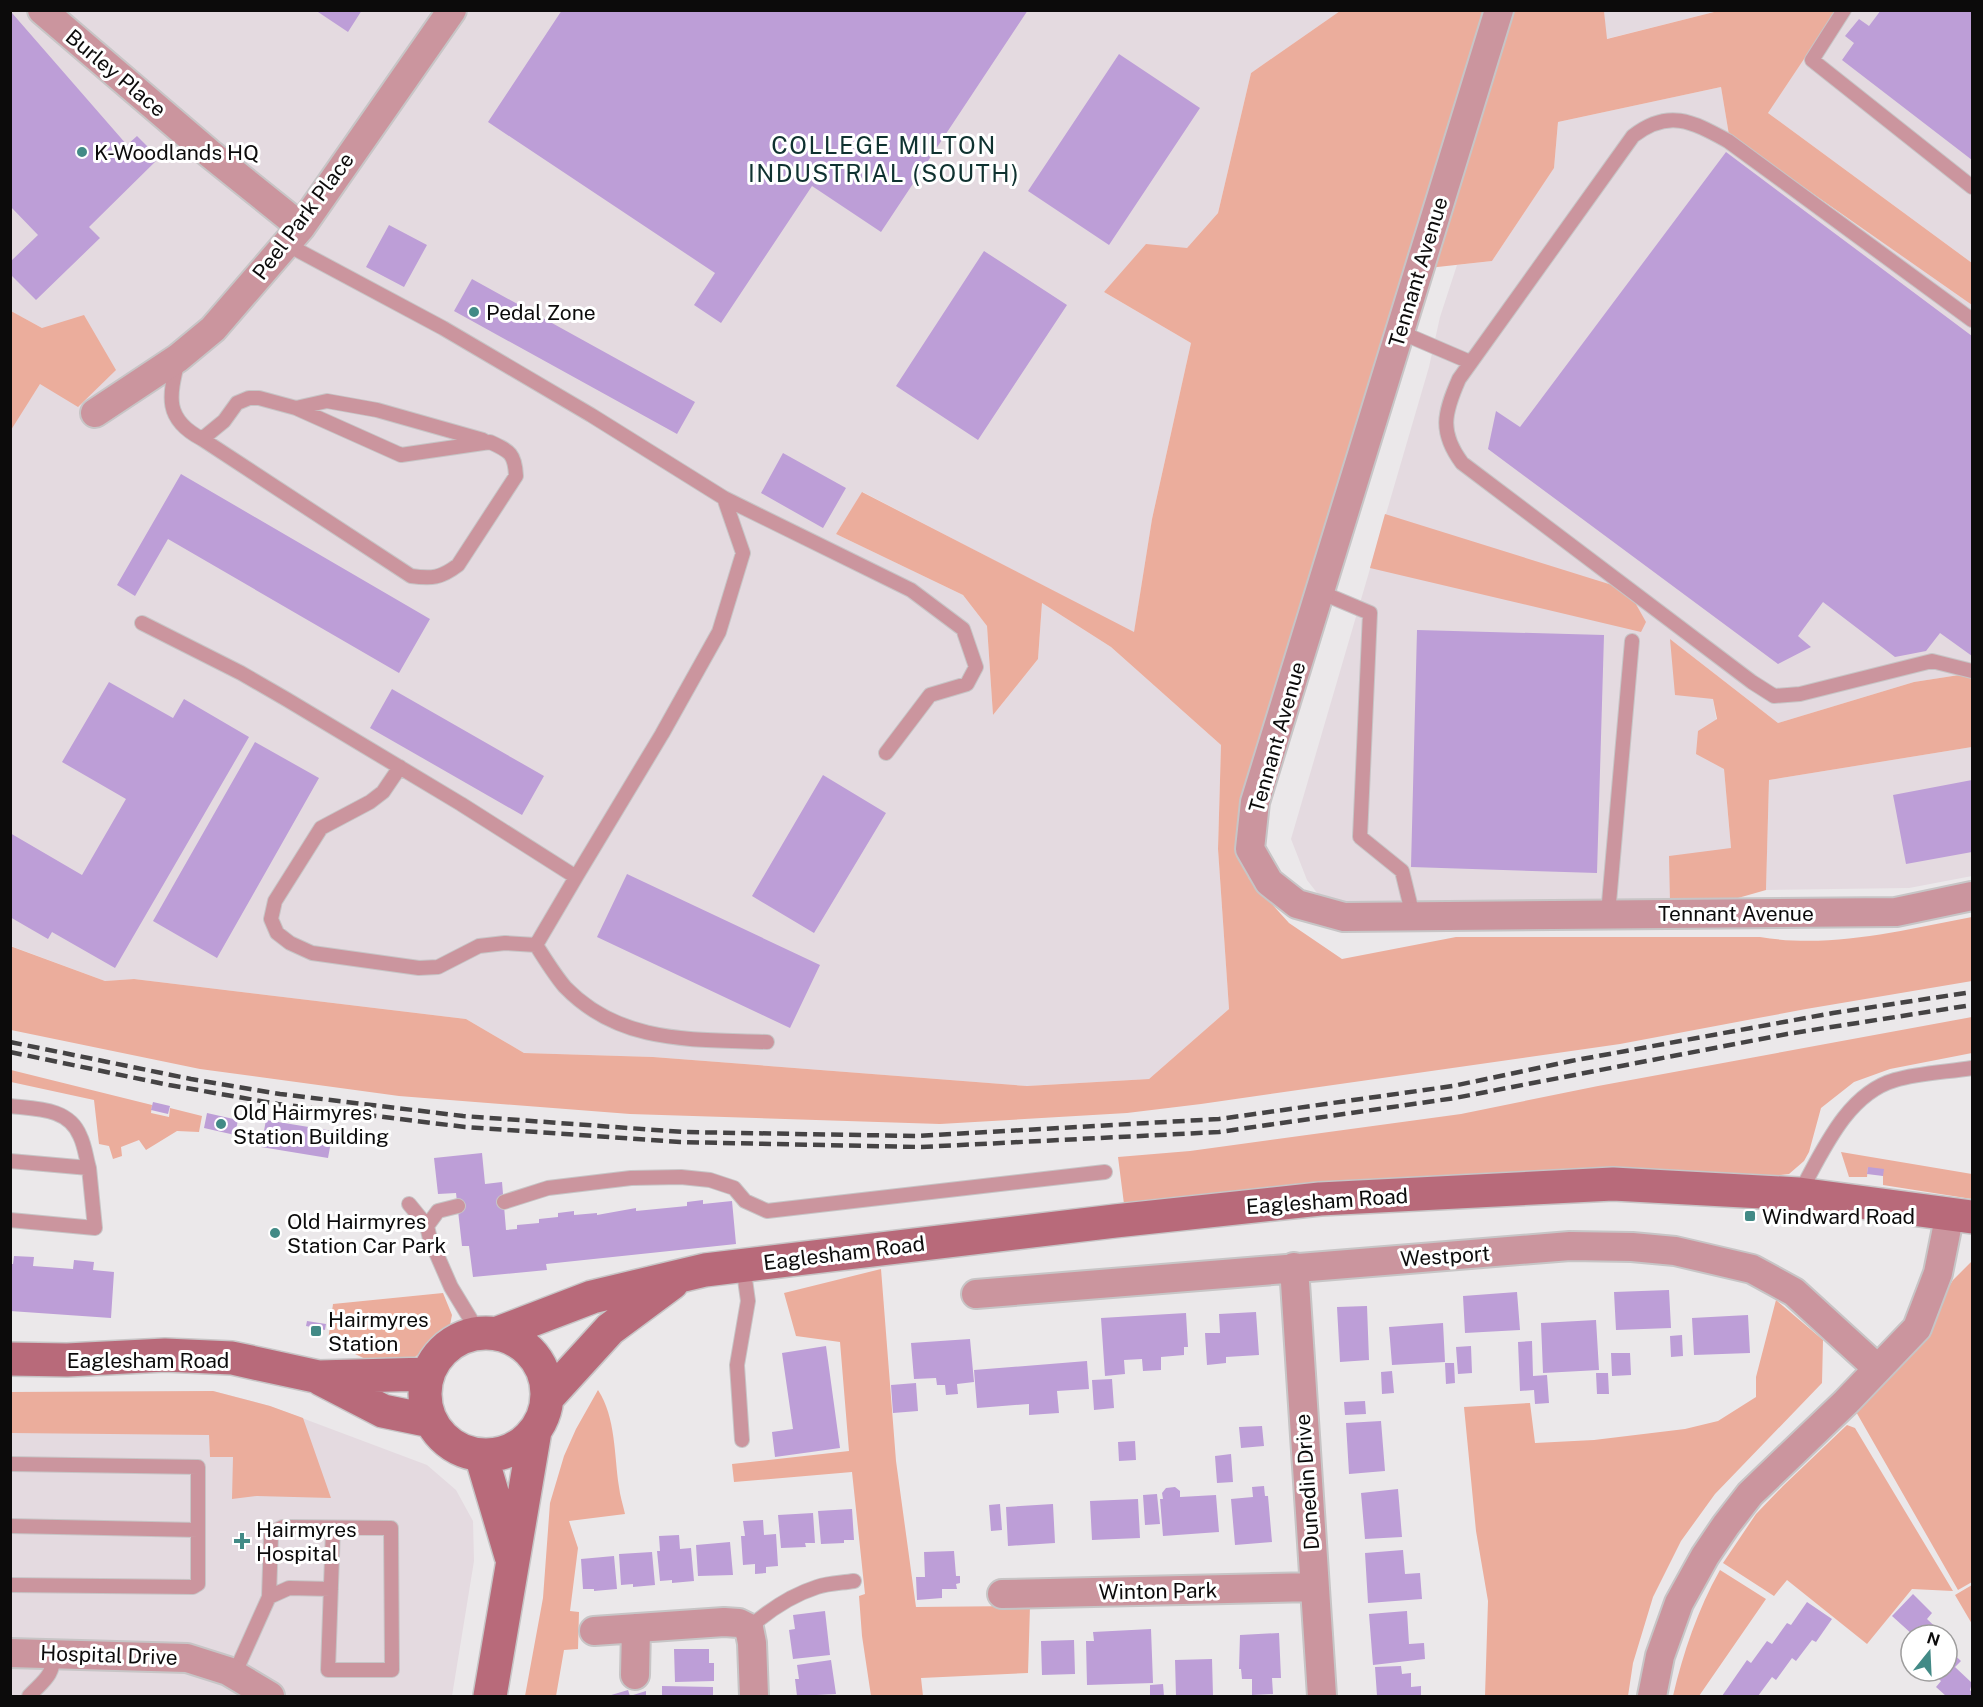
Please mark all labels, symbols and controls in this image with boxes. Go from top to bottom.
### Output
street label: Burley Place [61,24,171,122]
district label: COLLEGE MILTON INDUSTRIAL (SOUTH) [748,131,1020,187]
place label: K-Woodlands HQ [94,140,259,165]
marker: K-Woodlands HQ [75,145,89,159]
street label: Peel Park Place [247,147,359,285]
street label: Tennant Avenue [1383,194,1453,350]
place label: Pedal Zone [486,300,596,325]
marker: Pedal Zone [467,305,481,319]
street label: Tennant Avenue [1244,659,1310,815]
street label: Tennant Avenue [1658,901,1814,926]
place label: Old Hairmyres Station Building [233,1100,389,1149]
marker: Old Hairmyres Station Building [214,1117,228,1131]
street label: Eaglesham Road [1245,1183,1409,1219]
place label: Windward Road [1762,1204,1915,1229]
place label: Old Hairmyres Station Car Park [287,1209,447,1258]
marker: Windward Road [1743,1209,1757,1223]
marker: Old Hairmyres Station Car Park [268,1226,282,1240]
street label: Eaglesham Road [762,1231,926,1275]
street label: Westport [1399,1240,1491,1272]
place label: Hairmyres Station [328,1307,429,1356]
marker: Hairmyres Station [309,1324,323,1338]
street label: Eaglesham Road [67,1348,229,1373]
street label: Dunedin Drive [1290,1413,1324,1551]
place label: Hairmyres Hospital [256,1517,357,1566]
marker: Hairmyres Hospital [233,1532,251,1550]
street label: Winton Park [1098,1577,1218,1605]
north arrow [1899,1623,1959,1683]
text: N [1925,1628,1942,1650]
street label: Hospital Drive [40,1640,178,1670]

